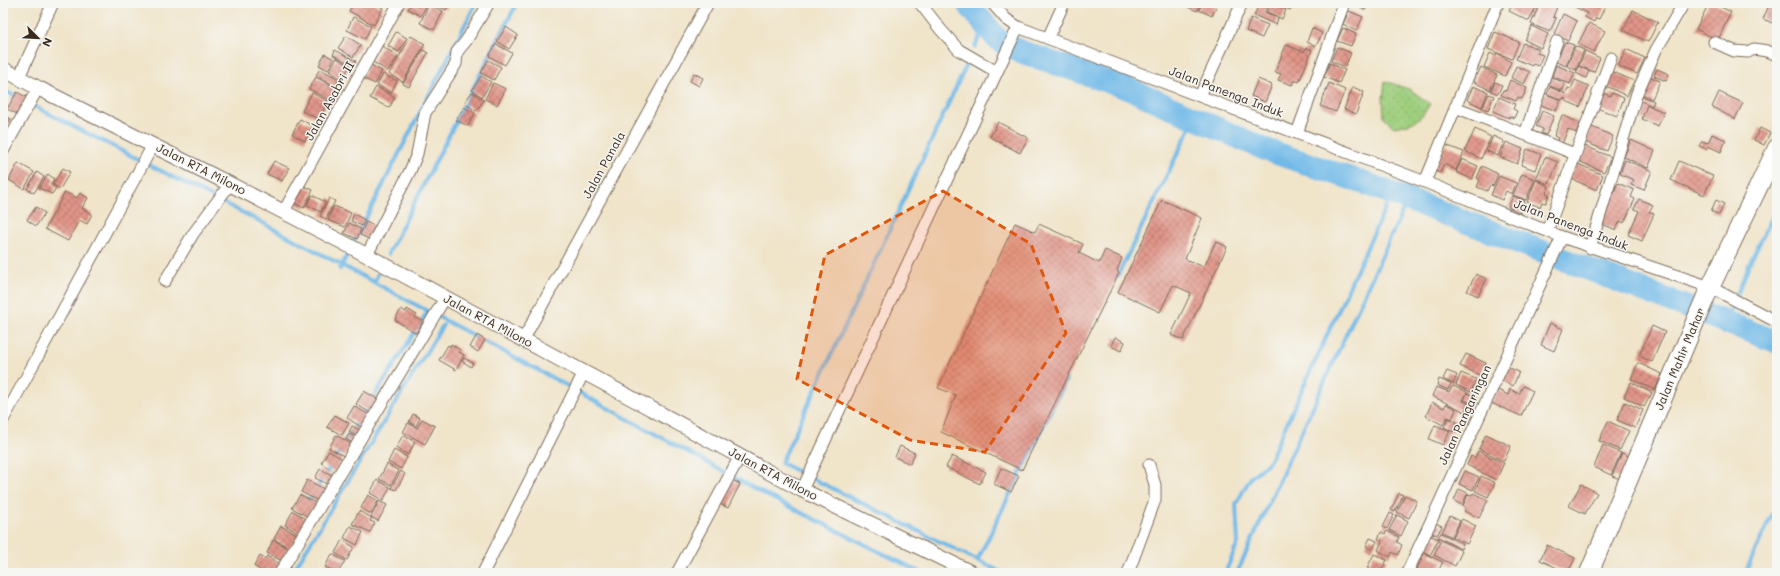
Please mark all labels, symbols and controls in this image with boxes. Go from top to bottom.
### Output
north arrow [18,18,58,58]
text: N [39,35,56,49]
street label: Jalan Asabri II [301,58,358,143]
street label: Jalan Panenga Induk [1167,62,1286,120]
street label: Jalan Panala [578,128,628,201]
street label: Jalan RTA Milono [154,139,249,198]
street label: Jalan Panenga Induk [1512,195,1631,253]
street label: Jalan RTA Milono [441,290,536,350]
street label: Jalan Mahir Mahar [1650,305,1708,412]
street label: Jalan Pangaringan [1434,362,1494,467]
street label: Jalan RTA Milono [726,443,821,503]

